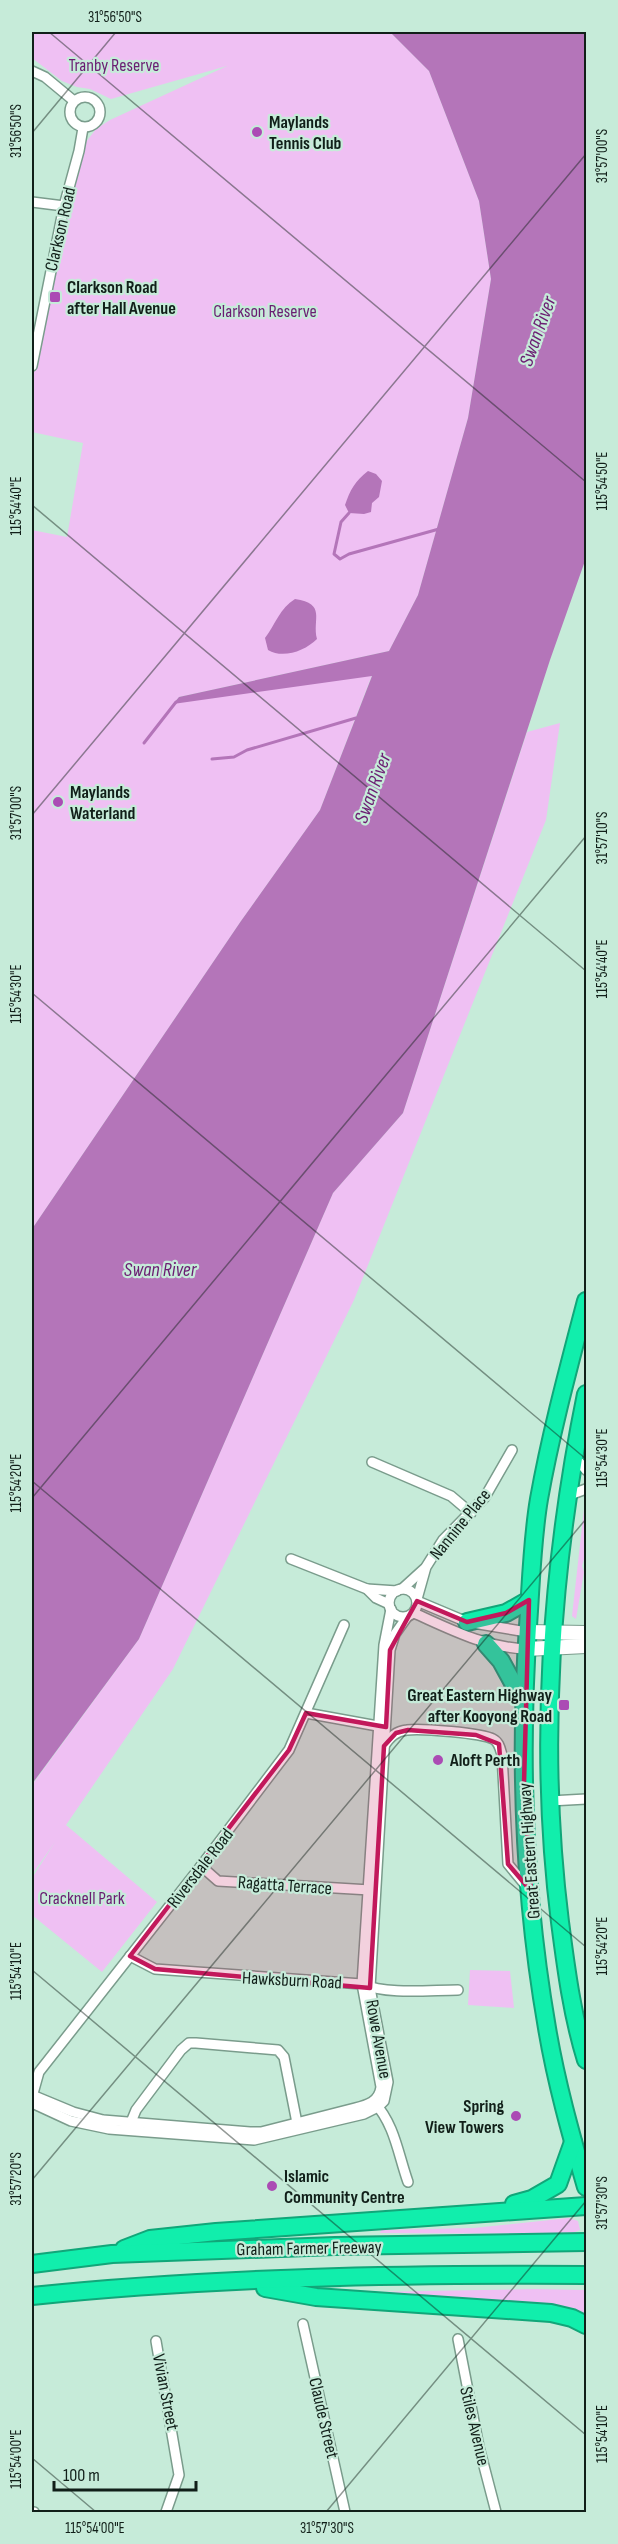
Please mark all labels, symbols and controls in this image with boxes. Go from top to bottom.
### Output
text: 31°56'50"S [88,8,142,27]
park label: Tranby Reserve [68,55,160,76]
text: 31°56'50"S [7,104,26,158]
place label: Maylands Tennis Club [269,112,342,154]
marker: Maylands Tennis Club [250,125,264,139]
text: 31°57'00"S [593,129,612,183]
street label: Clarkson Road [41,185,80,273]
place label: Clarkson Road after Hall Avenue [67,277,176,319]
marker: Clarkson Road after Hall Avenue [48,290,62,304]
water label: Swan River [514,292,562,370]
park label: Clarkson Reserve [213,301,317,322]
text: 115°54'50"E [593,452,612,510]
text: 115°54'40"E [7,476,26,536]
water label: Swan River [349,749,397,827]
place label: Maylands Waterland [70,782,136,824]
text: 31°57'00"S [7,786,26,840]
marker: Maylands Waterland [51,795,65,809]
text: 31°57'10"S [593,812,612,864]
text: 115°54'40"E [593,939,612,999]
text: 115°54'30"E [7,964,26,1024]
water label: Swan River [124,1258,198,1282]
text: 115°54'30"E [593,1428,612,1488]
text: 115°54'20"E [7,1453,26,1513]
street label: Nannine Place [426,1485,495,1564]
place label: Great Eastern Highway after Kooyong Road [407,1685,552,1727]
marker: Great Eastern Highway after Kooyong Road [557,1698,571,1712]
place label: Aloft Perth [449,1750,520,1771]
marker: Aloft Perth [431,1753,445,1767]
street label: Great Eastern Highway [514,1782,545,1920]
street label: Riversdale Road [163,1824,238,1912]
street label: Ragatta Terrace [237,1872,333,1899]
park label: Cracknell Park [39,1888,125,1909]
text: 115°54'20"E [593,1916,612,1976]
text: 115°54'10"E [7,1942,26,2000]
street label: Hawksburn Road [242,1967,342,1994]
street label: Rowe Avenue [361,1998,396,2080]
place label: Spring View Towers [425,2096,504,2138]
marker: Spring View Towers [509,2109,523,2123]
text: 31°57'20"S [7,2152,26,2206]
place label: Islamic Community Centre [284,2166,405,2208]
text: 31°57'30"S [593,2176,612,2230]
marker: Islamic Community Centre [265,2179,279,2193]
street label: Graham Farmer Freeway [236,2237,382,2260]
street label: Vivian Street [148,2352,183,2433]
street label: Claude Street [304,2376,343,2461]
street label: Stiles Avenue [455,2385,494,2468]
text: 115°54'10"E [593,2405,612,2463]
text: 115°54'00"E [7,2429,26,2489]
scale bar [54,2454,196,2492]
text: 100 m [63,2465,100,2486]
text: 115°54'00"E [65,2519,125,2538]
text: 31°57'30"S [300,2519,354,2538]

